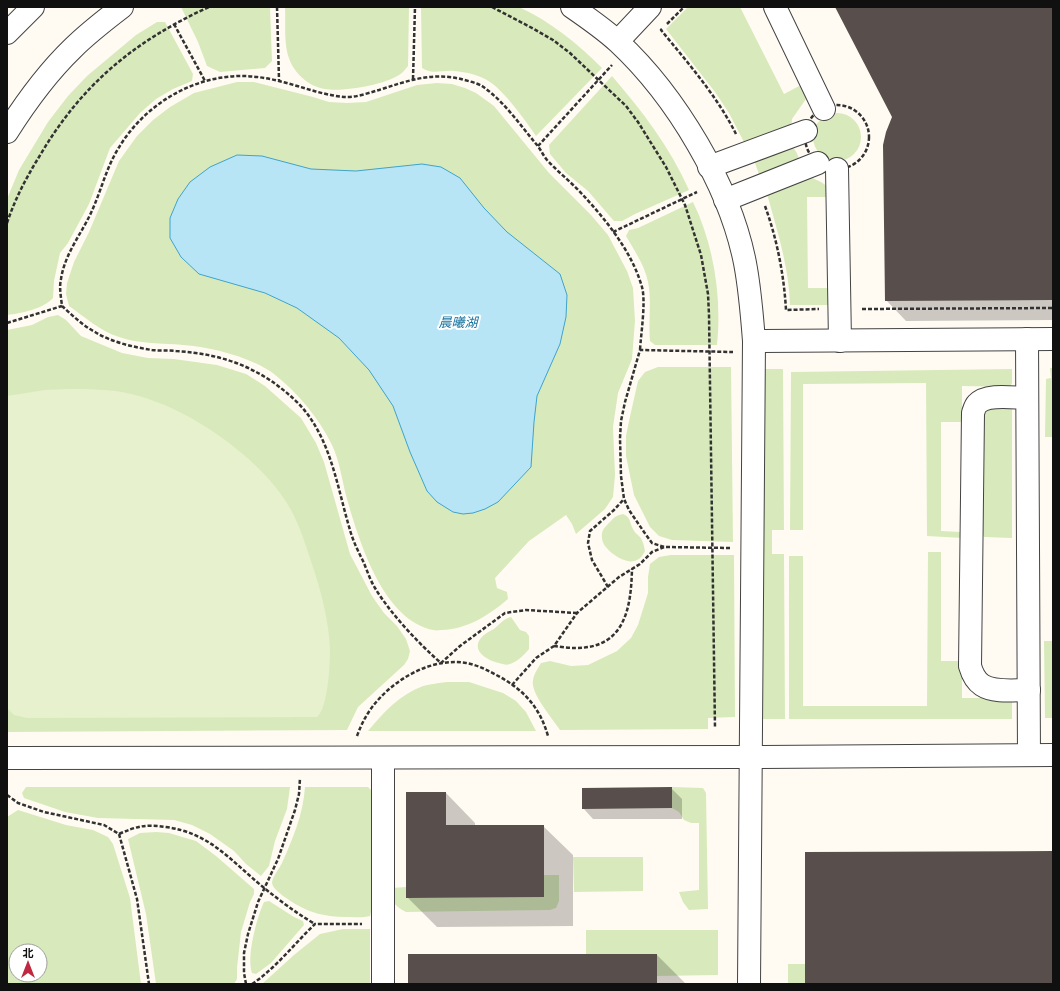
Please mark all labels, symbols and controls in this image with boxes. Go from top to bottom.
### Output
water label: 晨曦湖 [438,312,479,331]
north arrow [8,943,48,983]
text: 北 [23,944,34,960]

